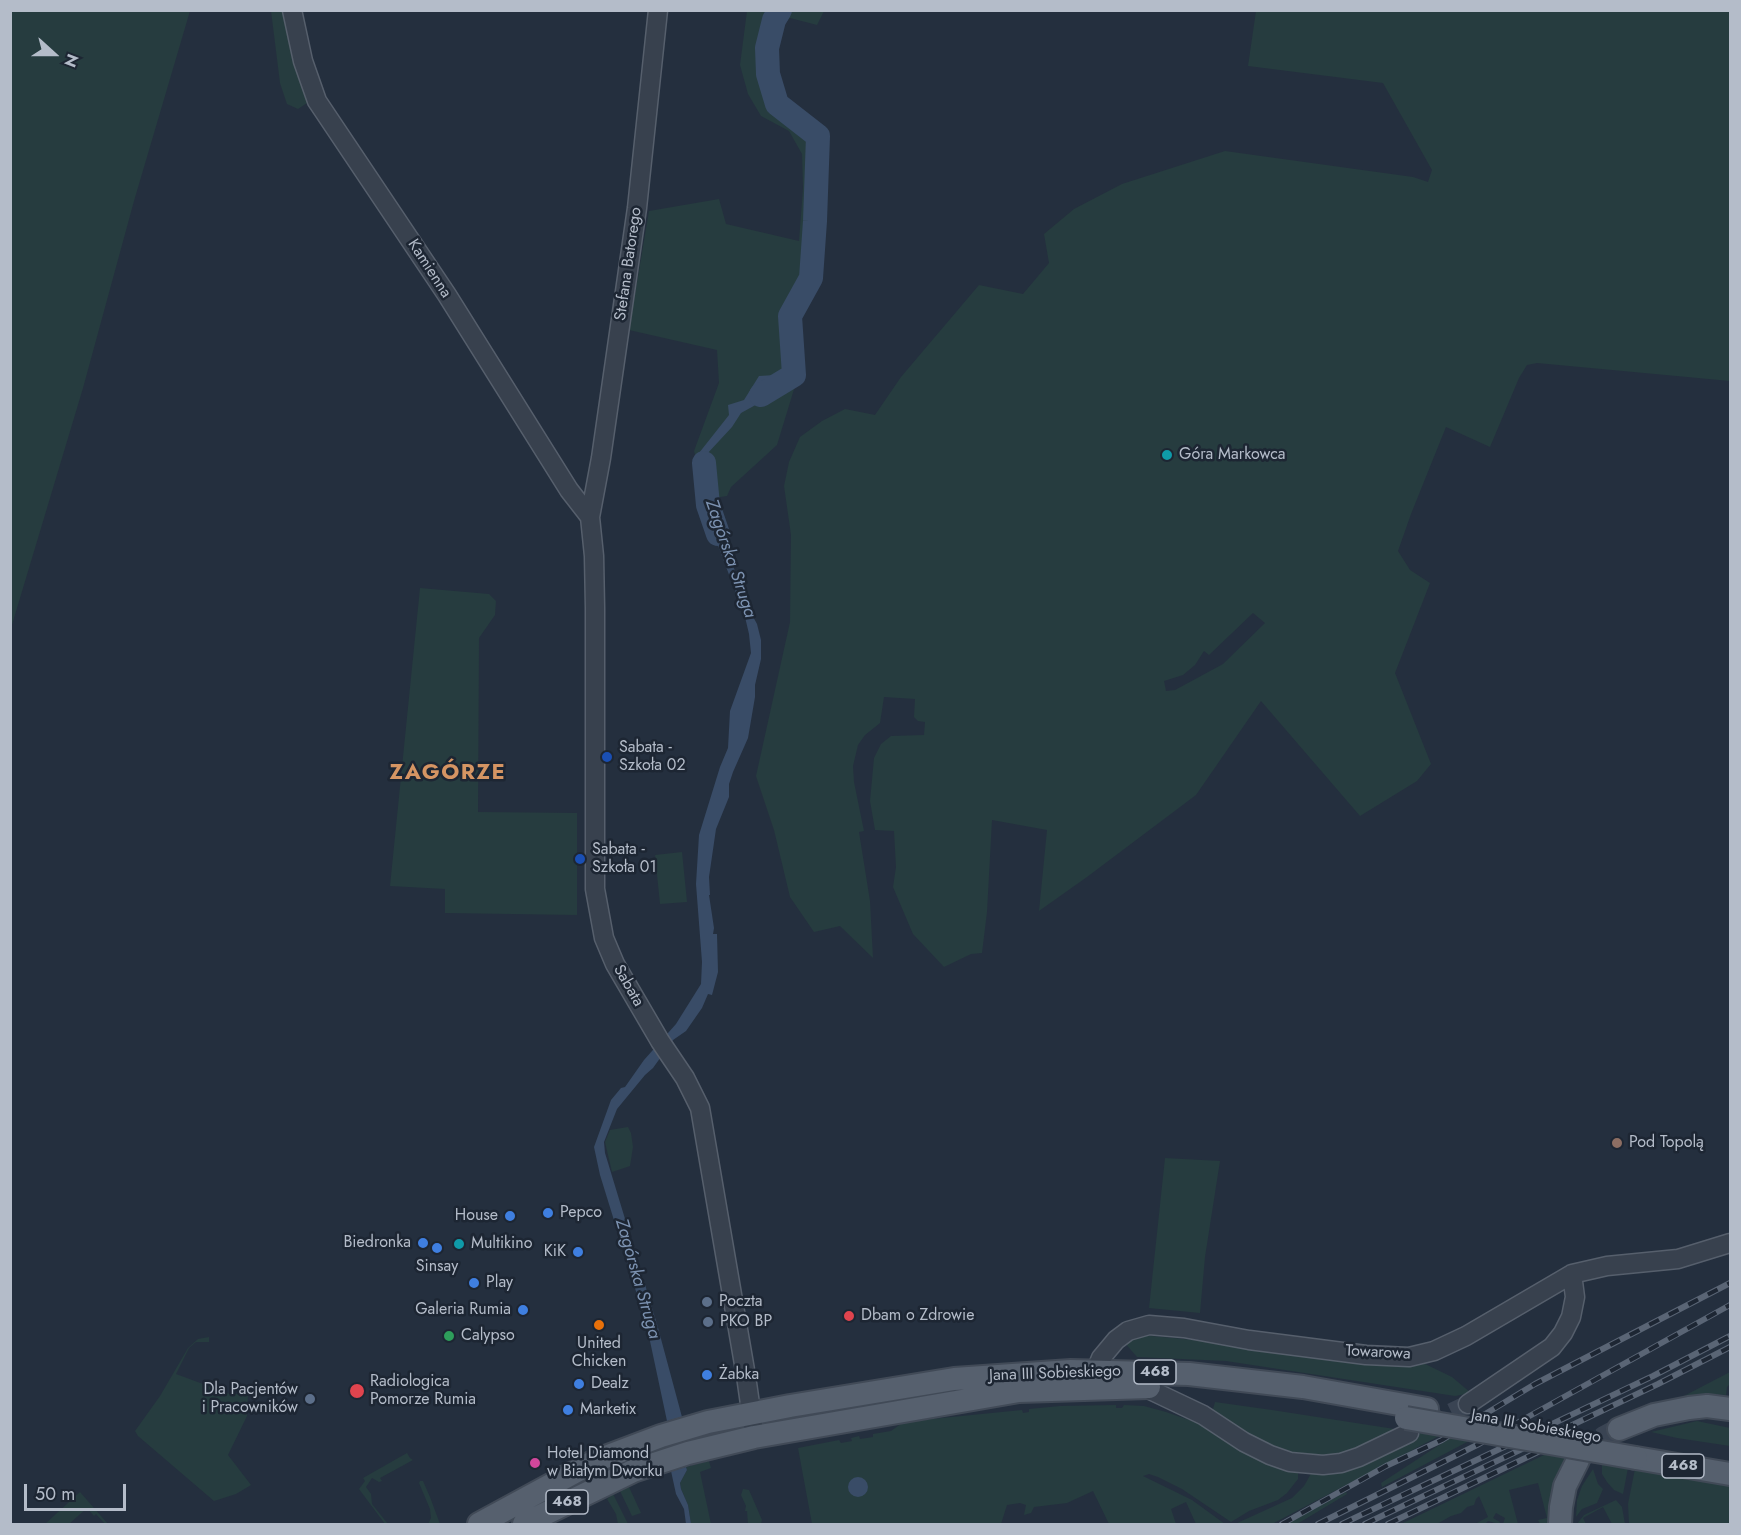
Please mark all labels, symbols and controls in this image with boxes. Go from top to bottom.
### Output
north arrow [24,24,84,84]
text: N [58,51,84,71]
street label: Stefana Batorego [612,206,646,322]
street label: Kamienna [403,236,455,302]
place label: Góra Markowca [1179,445,1286,465]
marker: Góra Markowca [1160,448,1174,462]
water label: Zagórska Struga [700,497,760,621]
place label: Sabata - Szkoła 02 [619,738,686,776]
marker: Sabata - Szkoła 02 [600,750,614,764]
district label: ZAGÓRZE [390,761,506,787]
place label: Sabata - Szkoła 01 [592,840,657,878]
marker: Sabata - Szkoła 01 [573,852,587,866]
street label: Sabata [608,962,648,1010]
place label: Pod Topolą [1629,1133,1704,1153]
marker: Pod Topolą [1610,1136,1624,1150]
place label: Pepco [560,1203,602,1223]
place label: House [455,1206,498,1226]
marker: Pepco [541,1206,555,1220]
marker: House [503,1209,517,1223]
water label: Zagórska Struga [610,1216,664,1342]
place label: Biedronka [343,1233,411,1253]
place label: Multikino [471,1234,532,1254]
marker: Biedronka [416,1236,430,1250]
marker: Multikino [452,1237,466,1251]
marker: Sinsay [430,1241,444,1255]
place label: KiK [544,1242,566,1262]
marker: KiK [571,1245,585,1259]
place label: Sinsay [416,1257,458,1277]
place label: Play [486,1273,513,1293]
marker: Play [467,1276,481,1290]
place label: Poczta [719,1292,763,1312]
marker: Poczta [700,1295,714,1309]
place label: Galeria Rumia [415,1300,511,1320]
marker: Galeria Rumia [516,1303,530,1317]
place label: Dbam o Zdrowie [861,1306,974,1326]
marker: Dbam o Zdrowie [842,1309,856,1323]
place label: PKO BP [720,1312,772,1332]
marker: PKO BP [701,1315,715,1329]
marker: United Chicken [592,1318,606,1332]
place label: Calypso [461,1326,515,1346]
marker: Calypso [442,1329,456,1343]
place label: United Chicken [572,1334,626,1372]
street label: Towarowa [1345,1342,1411,1364]
road number: 468 [1134,1360,1176,1384]
street label: Jana III Sobieskiego [989,1362,1121,1386]
place label: Żabka [719,1365,759,1385]
marker: Żabka [700,1368,714,1382]
place label: Radiologica Pomorze Rumia [370,1372,476,1410]
place label: Dealz [591,1374,629,1394]
marker: Dealz [572,1377,586,1391]
place label: Dla Pacjentów i Pracowników [202,1380,298,1418]
marker: Radiologica Pomorze Rumia [348,1382,366,1400]
marker: Dla Pacjentów i Pracowników [303,1392,317,1406]
place label: Marketix [580,1400,636,1420]
marker: Marketix [561,1403,575,1417]
street label: Jana III Sobieskiego [1469,1406,1603,1448]
place label: Hotel Diamond w Białym Dworku [547,1444,663,1482]
road number: 468 [1662,1454,1704,1478]
marker: Hotel Diamond w Białym Dworku [528,1456,542,1470]
scale bar [27,1472,129,1510]
text: 50 m [35,1481,75,1507]
road number: 468 [546,1490,588,1514]

